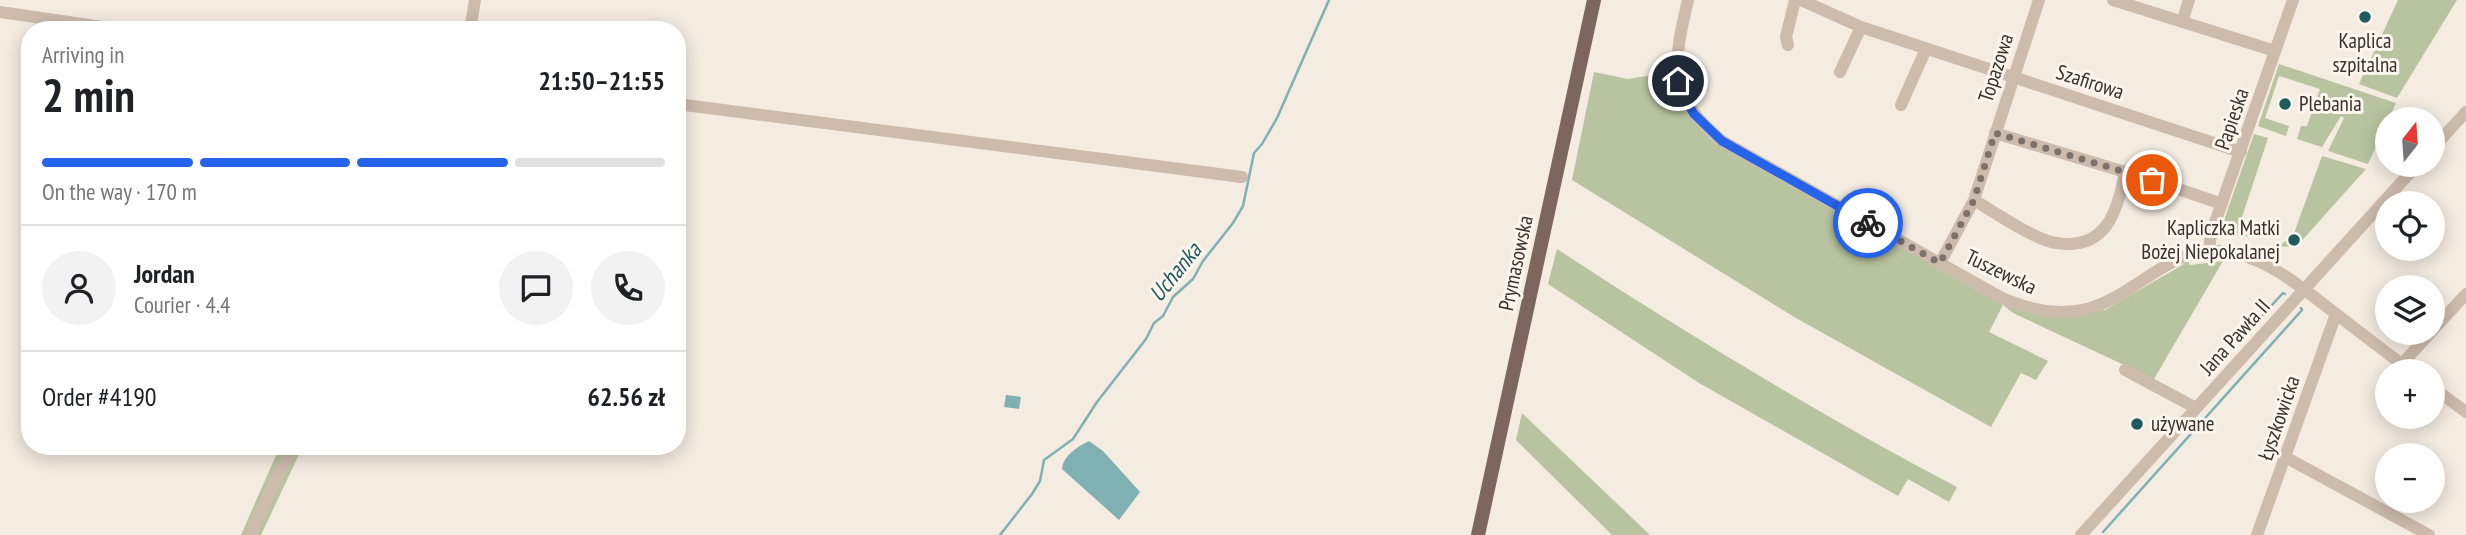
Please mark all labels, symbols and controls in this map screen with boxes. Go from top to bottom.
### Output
marker: Kaplica szpitalna [2357,9,2373,25]
place label: Kaplica szpitalna [2332,27,2398,78]
street label: Topazowa [1972,30,2019,106]
text: Arriving in [42,40,124,69]
pin [1648,51,1708,111]
street label: Szafirowa [2053,58,2127,105]
icon: home [1659,62,1697,100]
text: 21:50–21:55 [538,64,665,97]
text: 2 min [42,65,135,125]
street label: Papieska [2208,85,2255,153]
place label: Plebania [2299,90,2362,117]
marker: Plebania [2277,96,2293,112]
north arrow [2375,107,2445,177]
map controls [2375,107,2445,513]
pin [2122,150,2182,210]
icon: bag [2133,161,2171,199]
text: On the way · 170 m [42,177,197,206]
courier [1833,188,1903,258]
button: locate [2375,191,2445,261]
icon: bike [1849,204,1887,242]
street label: Prymasowska [1492,213,1539,313]
place label: Kapliczka Matki Bożej Niepokalanej [2141,214,2280,265]
marker: Kapliczka Matki Bożej Niepokalanej [2286,232,2302,248]
water label: Uchanka [1142,235,1208,307]
street label: Tuszewska [1961,243,2041,300]
button: person [42,251,116,325]
button: chat [499,251,573,325]
button: phone [591,251,665,325]
text: Jordan [134,257,195,290]
button: layers [2375,275,2445,345]
text: Courier · 4.4 [134,290,230,319]
street label: Jana Pawła II [2193,293,2276,381]
button: + [2375,359,2445,429]
street label: Łyszkowicka [2252,372,2306,464]
text: Order #4190 [42,380,157,413]
text: 62.56 zł [588,380,665,413]
place label: używane [2151,410,2214,437]
marker: używane [2129,416,2145,432]
button: − [2375,443,2445,513]

